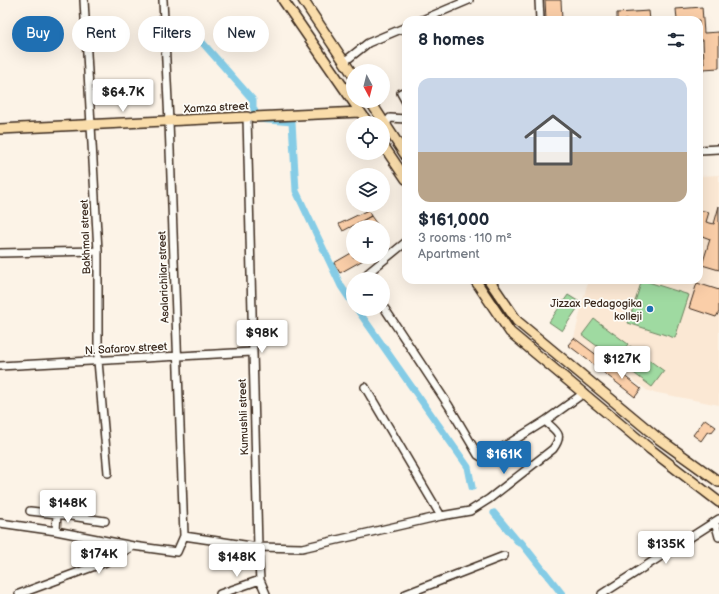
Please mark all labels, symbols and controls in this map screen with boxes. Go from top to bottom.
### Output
chip: Buy [12,16,64,52]
chip: Rent [72,16,130,52]
chip: Filters [138,16,205,52]
chip: New [213,16,269,52]
icon: filters [665,29,687,51]
text: 8 homes [418,30,484,50]
north arrow [346,64,390,108]
map controls [346,64,390,316]
pin: $64.7K [90,79,156,113]
text: $64.7K [102,84,144,100]
street label: Xamza street [182,99,249,116]
icon: home [517,104,589,176]
button: locate [346,116,390,160]
button: layers [346,168,390,212]
street label: Bakhmal street [78,199,93,275]
text: $161,000 [418,210,489,230]
button: + [346,220,390,264]
street label: Asalarichilar street [155,230,172,323]
text: 3 rooms · 110 m² [418,230,512,246]
text: Apartment [418,246,479,262]
button: − [346,272,390,316]
place label: Jizzax Pedagogika kolleji [550,297,642,323]
marker: Jizzax Pedagogika kolleji [645,304,655,314]
pin: $98K [238,320,286,354]
text: $98K [246,325,278,341]
street label: N. Safarov street [85,340,168,357]
pin: $127K [594,346,650,380]
text: $127K [603,351,641,367]
street label: Kumushli street [236,378,251,456]
pin: $161K [476,441,532,475]
text: $161K [486,446,522,462]
pin: $148K [40,490,96,524]
text: $148K [49,495,87,511]
pin: $135K [638,531,694,565]
text: $135K [647,536,685,552]
pin: $174K [71,541,127,575]
pin: $148K [209,544,265,578]
text: $174K [80,546,118,562]
text: $148K [218,549,256,565]

